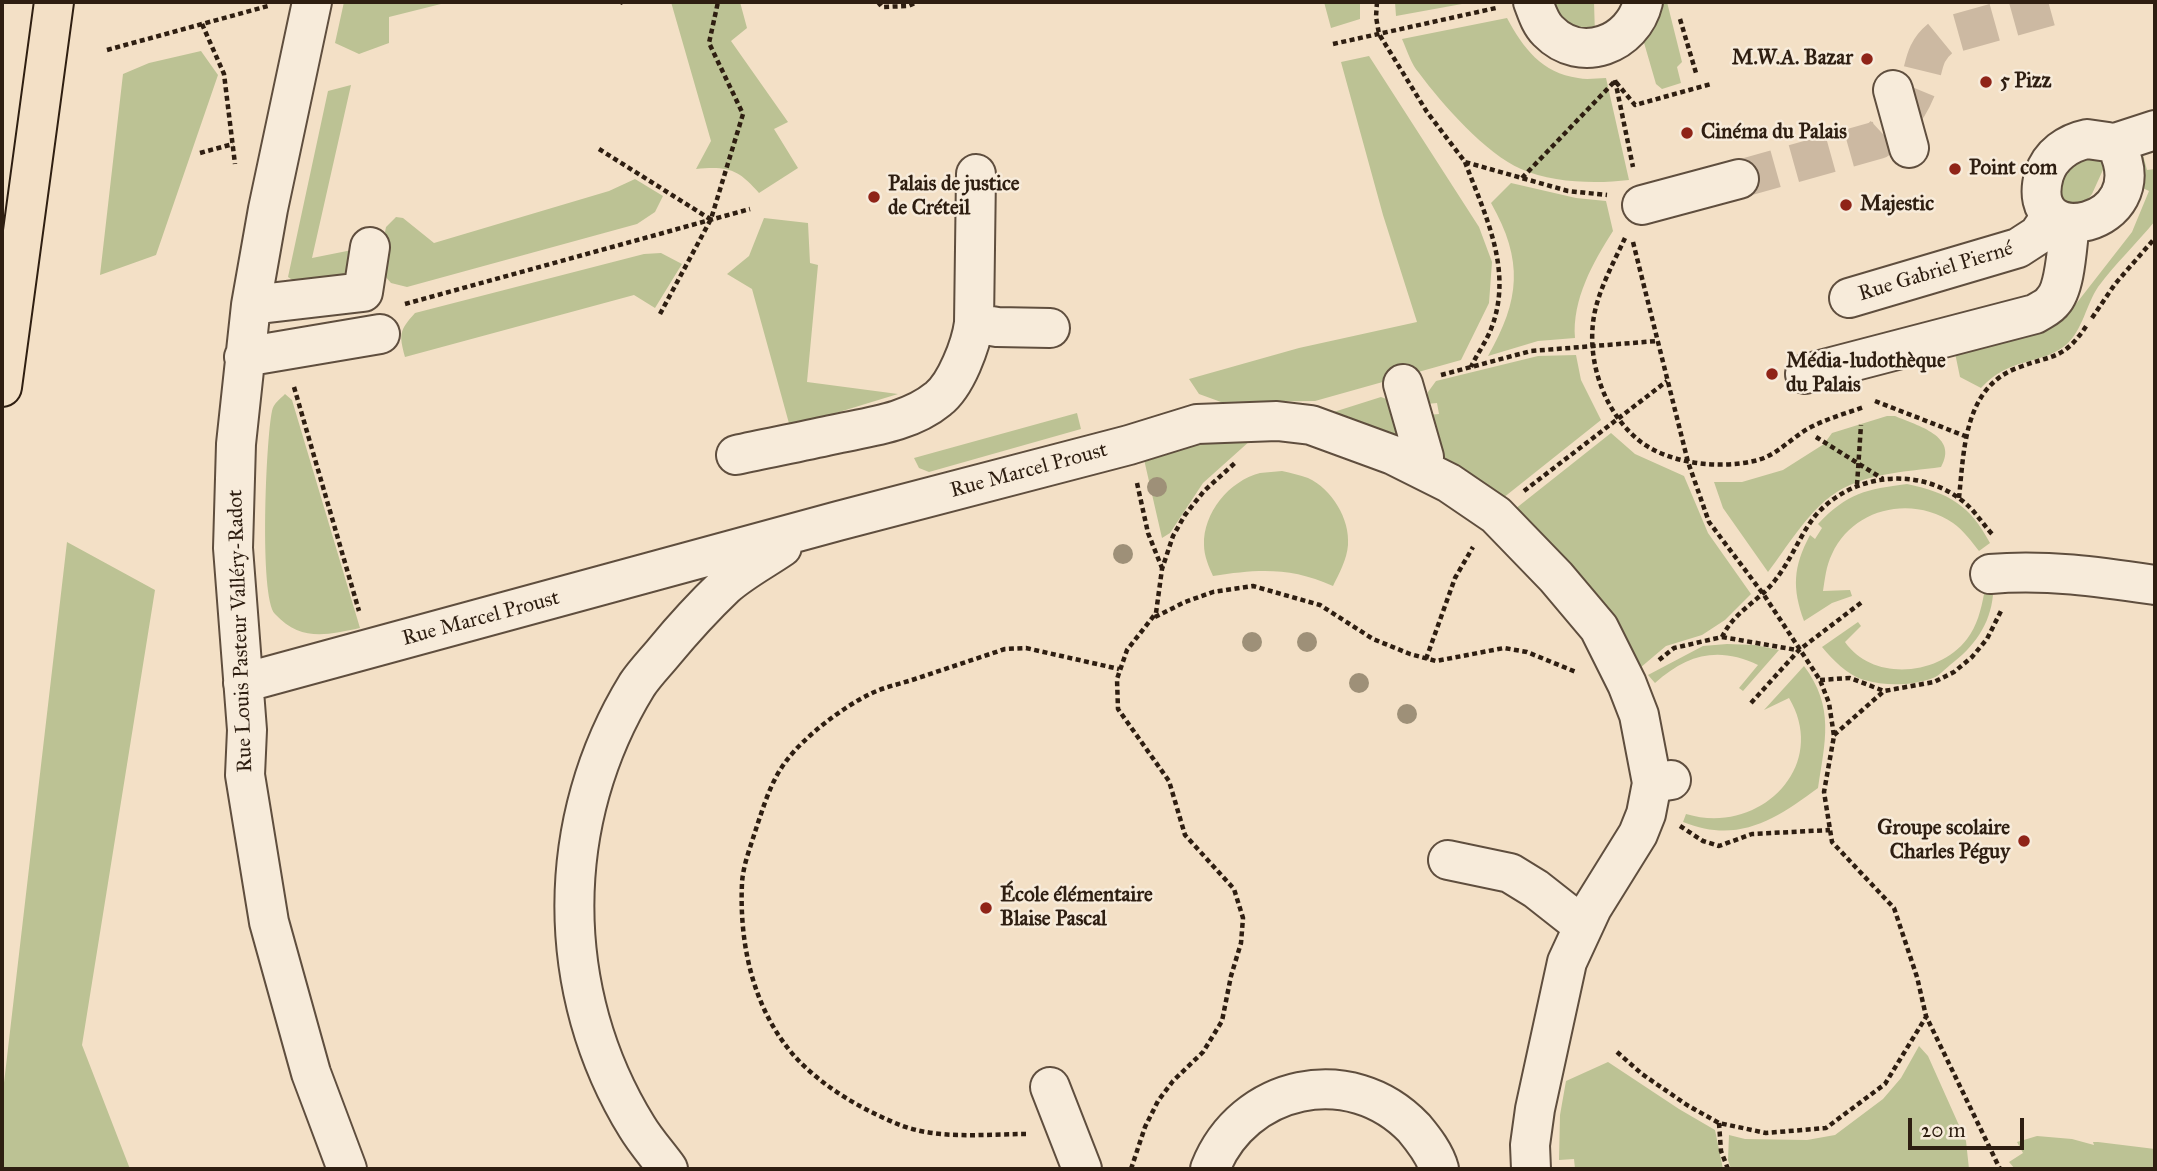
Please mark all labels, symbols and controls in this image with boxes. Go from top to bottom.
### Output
place label: M.W.A. Bazar [1732,46,1853,72]
marker: M.W.A. Bazar [1859,51,1875,67]
place label: 5 Pizz [2000,69,2051,95]
marker: 5 Pizz [1978,74,1994,90]
place label: Cinéma du Palais [1701,120,1847,146]
marker: Cinéma du Palais [1679,125,1695,141]
place label: Point com [1969,156,2057,182]
marker: Point com [1947,161,1963,177]
place label: Palais de justice de Créteil [888,172,1020,222]
marker: Palais de justice de Créteil [866,189,882,205]
place label: Majestic [1860,192,1934,218]
marker: Majestic [1838,197,1854,213]
street label: Rue Gabriel Pierné [1856,237,2016,307]
place label: Média-ludothèque du Palais [1786,349,1946,399]
marker: Média-ludothèque du Palais [1764,366,1780,382]
street label: Rue Marcel Proust [948,438,1110,504]
street label: Rue Louis Pasteur Valléry-Radot [223,489,259,773]
street label: Rue Marcel Proust [400,586,562,652]
place label: Groupe scolaire Charles Péguy [1877,816,2010,866]
marker: Groupe scolaire Charles Péguy [2016,833,2032,849]
place label: École élémentaire Blaise Pascal [1000,883,1153,933]
marker: École élémentaire Blaise Pascal [978,900,994,916]
scale bar [1912,1104,2028,1148]
text: 20 m [1921,1117,1966,1143]

